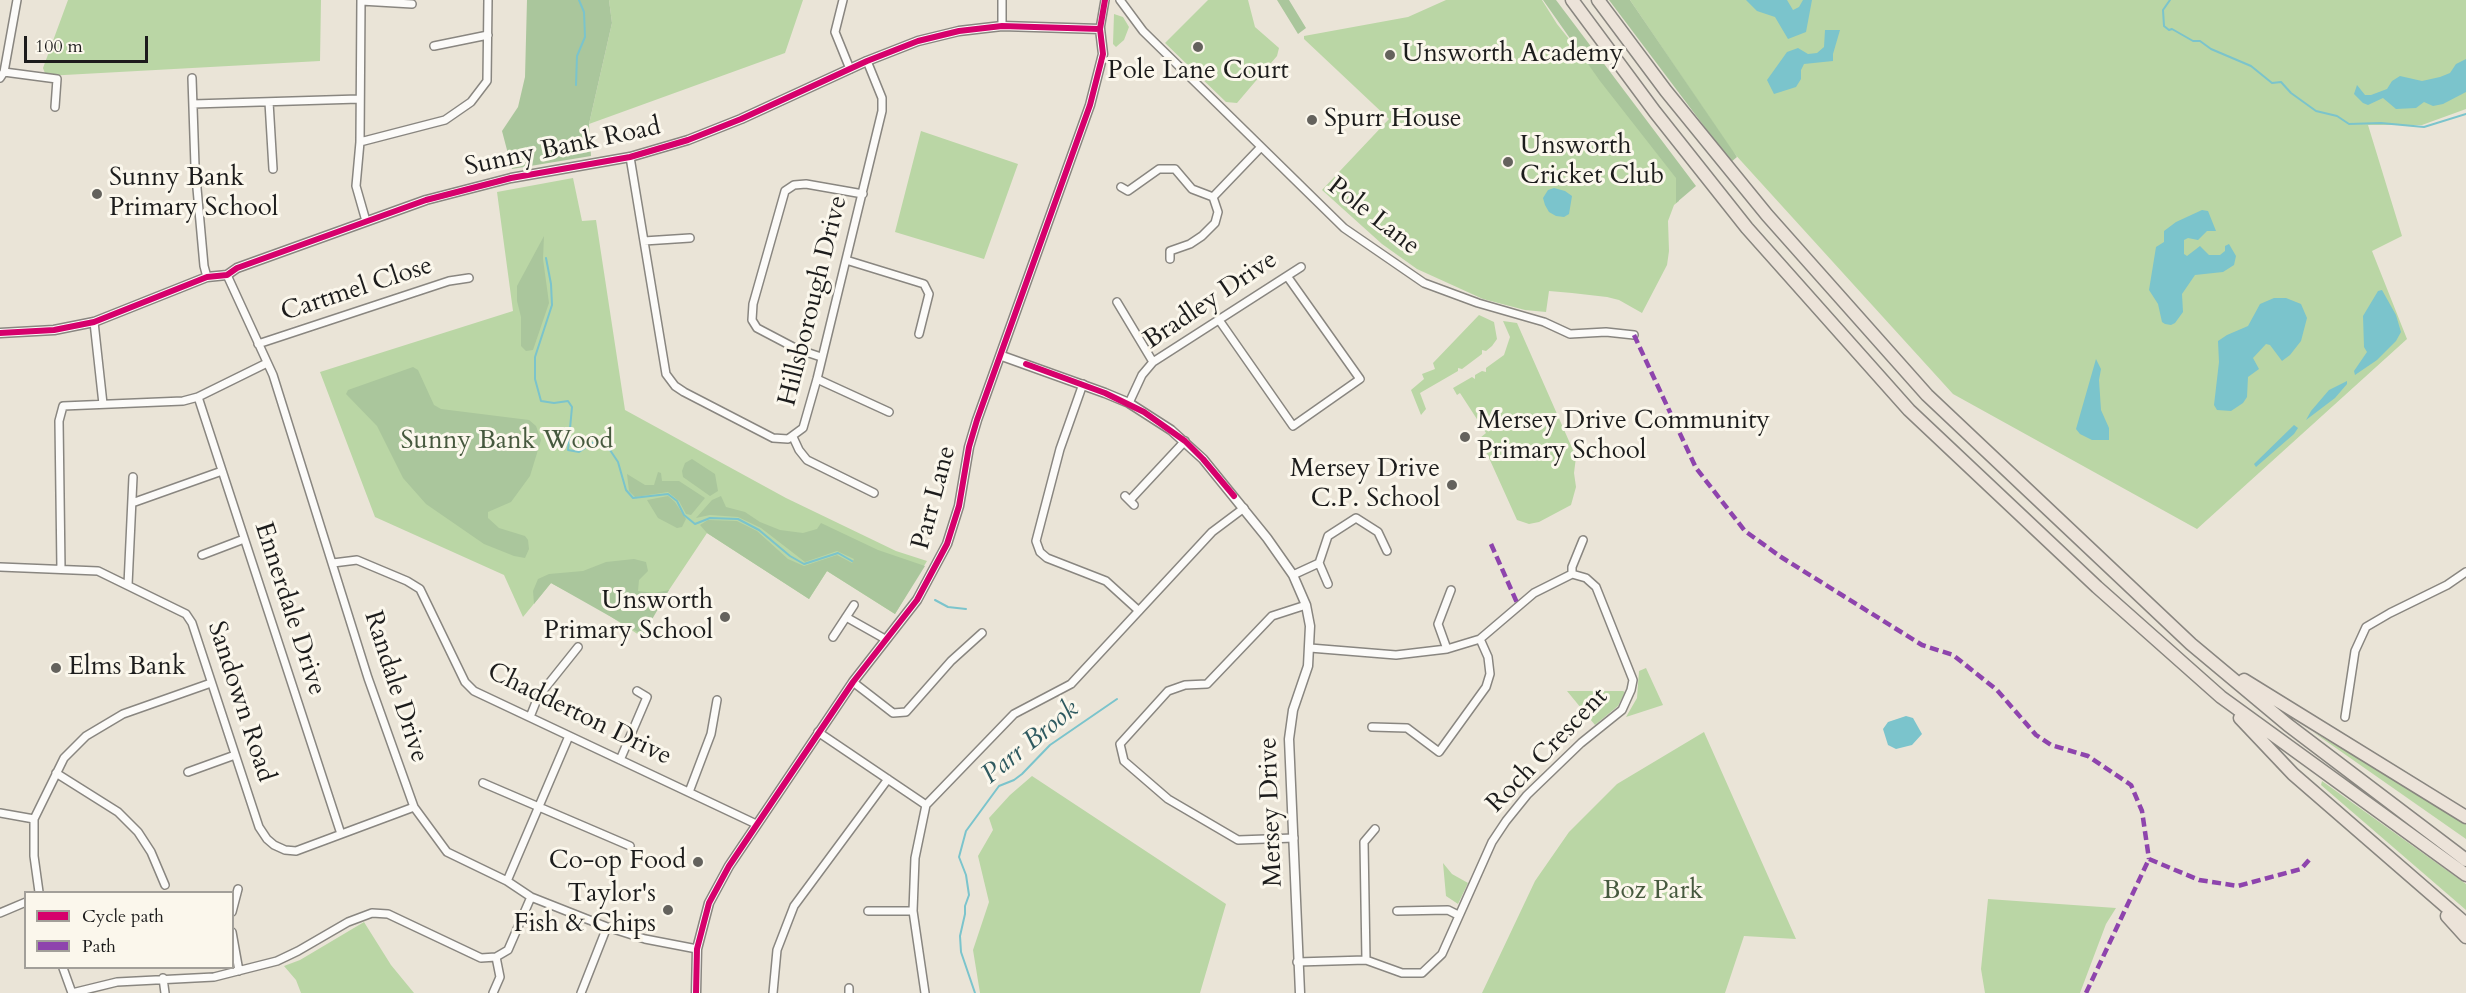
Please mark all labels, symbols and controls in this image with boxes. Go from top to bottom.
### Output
scale bar [27,24,152,62]
text: 100 m [35,34,83,59]
place label: Unsworth Academy [1402,39,1624,71]
marker: Pole Lane Court [1191,40,1205,54]
marker: Unsworth Academy [1383,48,1397,62]
place label: Pole Lane Court [1107,56,1289,88]
place label: Spurr House [1324,104,1462,136]
street label: Sunny Bank Road [462,112,664,184]
marker: Spurr House [1305,113,1319,127]
place label: Unsworth Cricket Club [1520,131,1664,192]
marker: Unsworth Cricket Club [1501,155,1515,169]
place label: Sunny Bank Primary School [109,163,278,224]
street label: Pole Lane [1321,171,1425,263]
marker: Sunny Bank Primary School [90,187,104,201]
street label: Hillsborough Drive [773,193,855,409]
street label: Bradley Drive [1138,245,1284,357]
street label: Cartmel Close [277,251,437,329]
place label: Mersey Drive Community Primary School [1477,406,1770,467]
park label: Sunny Bank Wood [401,426,613,458]
marker: Mersey Drive Community Primary School [1458,430,1472,444]
street label: Parr Lane [906,443,964,553]
place label: Mersey Drive C.P. School [1290,454,1440,516]
marker: Mersey Drive C.P. School [1445,478,1459,492]
street label: Ennerdale Drive [246,518,332,700]
place label: Unsworth Primary School [544,586,713,648]
street label: Randale Drive [356,607,434,767]
marker: Unsworth Primary School [718,610,732,624]
street label: Sandown Road [199,618,281,786]
place label: Elms Bank [68,652,186,684]
street label: Chadderton Drive [482,657,676,773]
marker: Elms Bank [49,661,63,675]
street label: Roch Crescent [1481,682,1615,820]
water label: Parr Brook [976,694,1086,792]
street label: Mersey Drive [1254,737,1290,887]
place label: Co-op Food [549,846,686,878]
marker: Co-op Food [691,855,705,869]
park label: Boz Park [1603,876,1703,908]
place label: Taylor's Fish & Chips [514,879,656,940]
legend [24,891,234,969]
marker: Taylor's Fish & Chips [661,903,675,917]
text: Cycle path [82,904,164,929]
text: Path [82,934,116,959]

